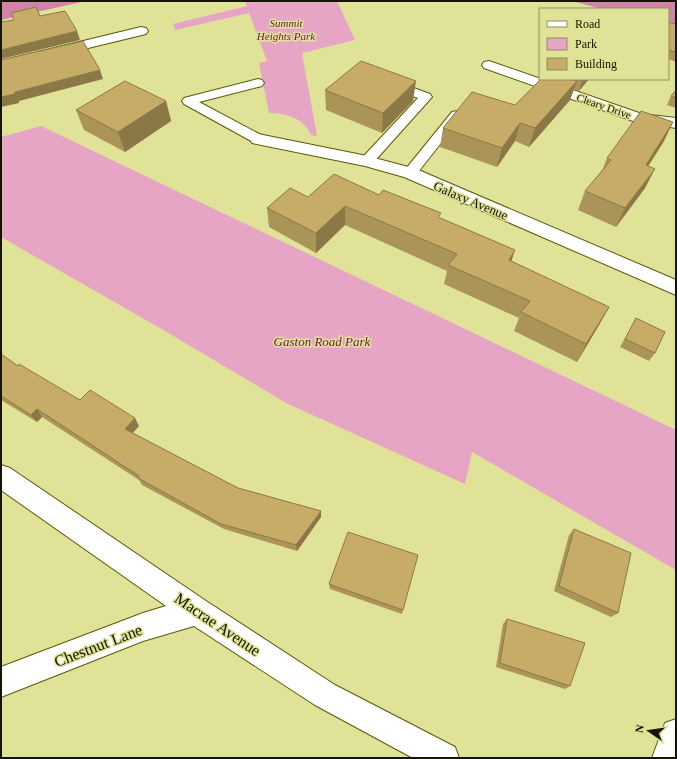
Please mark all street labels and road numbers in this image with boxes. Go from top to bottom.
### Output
street label: Cleary Drive [575,91,633,121]
street label: Galaxy Avenue [431,178,511,223]
street label: Macrae Avenue [172,590,264,659]
street label: Chestnut Lane [52,621,145,670]

